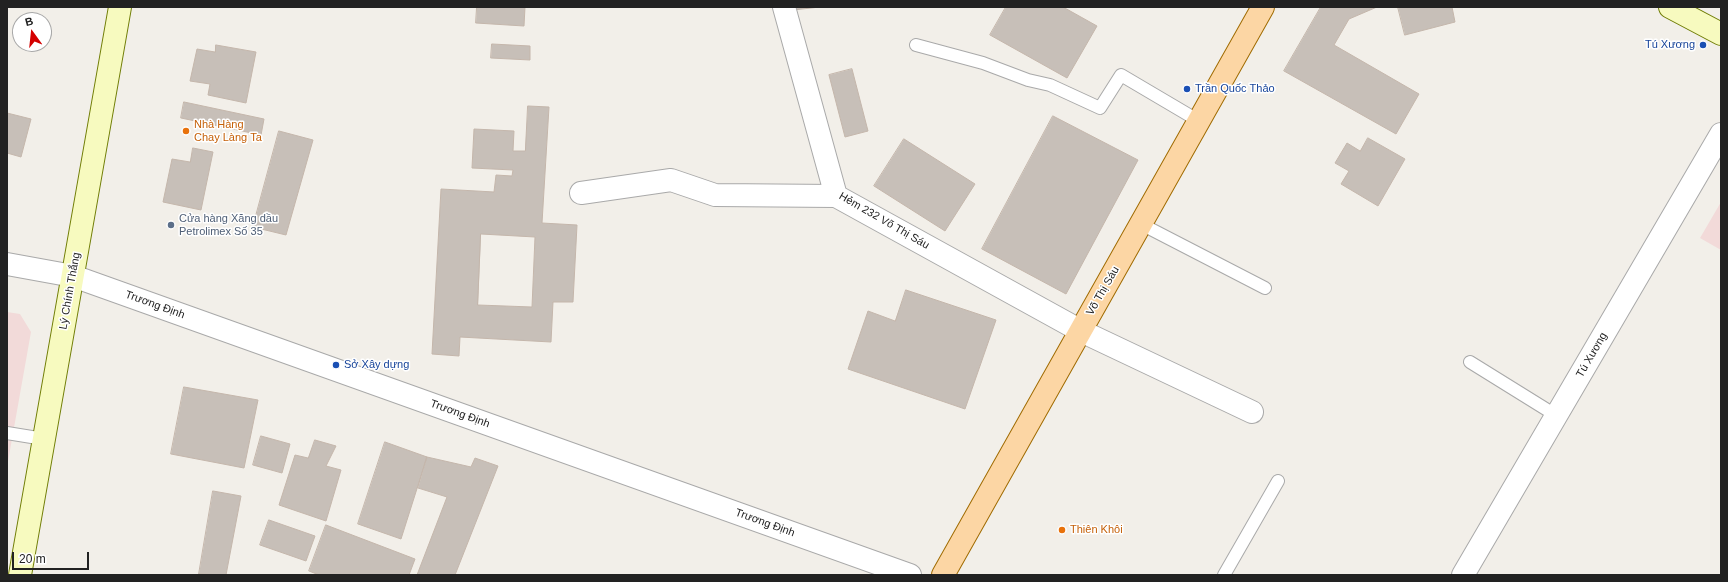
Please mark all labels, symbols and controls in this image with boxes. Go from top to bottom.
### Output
north arrow [12,12,52,52]
text: B [24,15,35,28]
place label: Tú Xương [1645,38,1695,52]
marker: Tú Xương [1698,40,1708,50]
place label: Trần Quốc Thảo [1195,82,1275,96]
marker: Trần Quốc Thảo [1182,84,1192,94]
place label: Nhà Hàng Chay Làng Ta [194,118,262,144]
marker: Nhà Hàng Chay Làng Ta [181,126,191,136]
street label: Hẻm 232 Võ Thị Sáu [836,190,932,252]
place label: Cửa hàng Xăng dầu Petrolimex Số 35 [179,212,278,238]
marker: Cửa hàng Xăng dầu Petrolimex Số 35 [166,220,176,230]
street label: Lý Chính Thắng [57,251,83,331]
street label: Võ Thị Sáu [1084,264,1122,318]
street label: Trương Định [123,288,187,322]
street label: Tú Xương [1574,330,1610,380]
place label: Sở Xây dựng [344,358,409,372]
marker: Sở Xây dựng [331,360,341,370]
street label: Trương Định [428,397,492,431]
street label: Trương Định [733,506,797,540]
place label: Thiên Khôi [1070,523,1123,537]
marker: Thiên Khôi [1057,525,1067,535]
scale bar [14,544,91,570]
text: 20 m [19,552,46,566]

